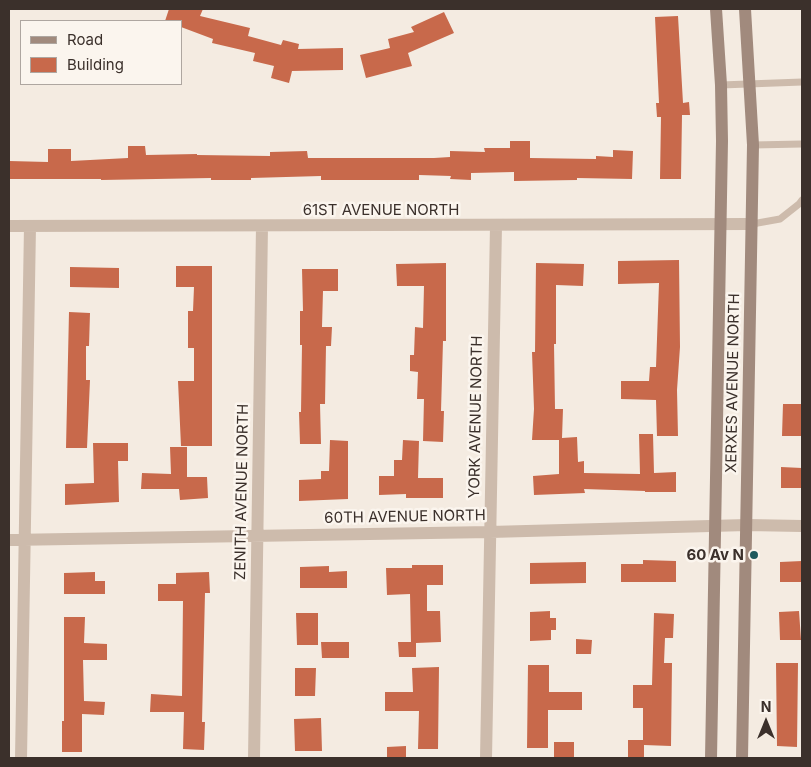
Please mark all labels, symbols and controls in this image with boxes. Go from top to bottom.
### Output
legend [20,20,182,85]
text: Road [67,30,103,49]
text: Building [67,55,124,74]
street label: 61ST AVENUE NORTH [303,201,459,219]
street label: XERXES AVENUE NORTH [722,293,744,473]
street label: YORK AVENUE NORTH [466,335,486,499]
street label: ZENITH AVENUE NORTH [231,404,253,580]
street label: 60TH AVENUE NORTH [324,507,486,527]
place label: 60 Av N [686,546,744,564]
marker: 60 Av N [748,549,760,561]
north arrow [741,697,791,747]
text: N [761,698,771,715]

